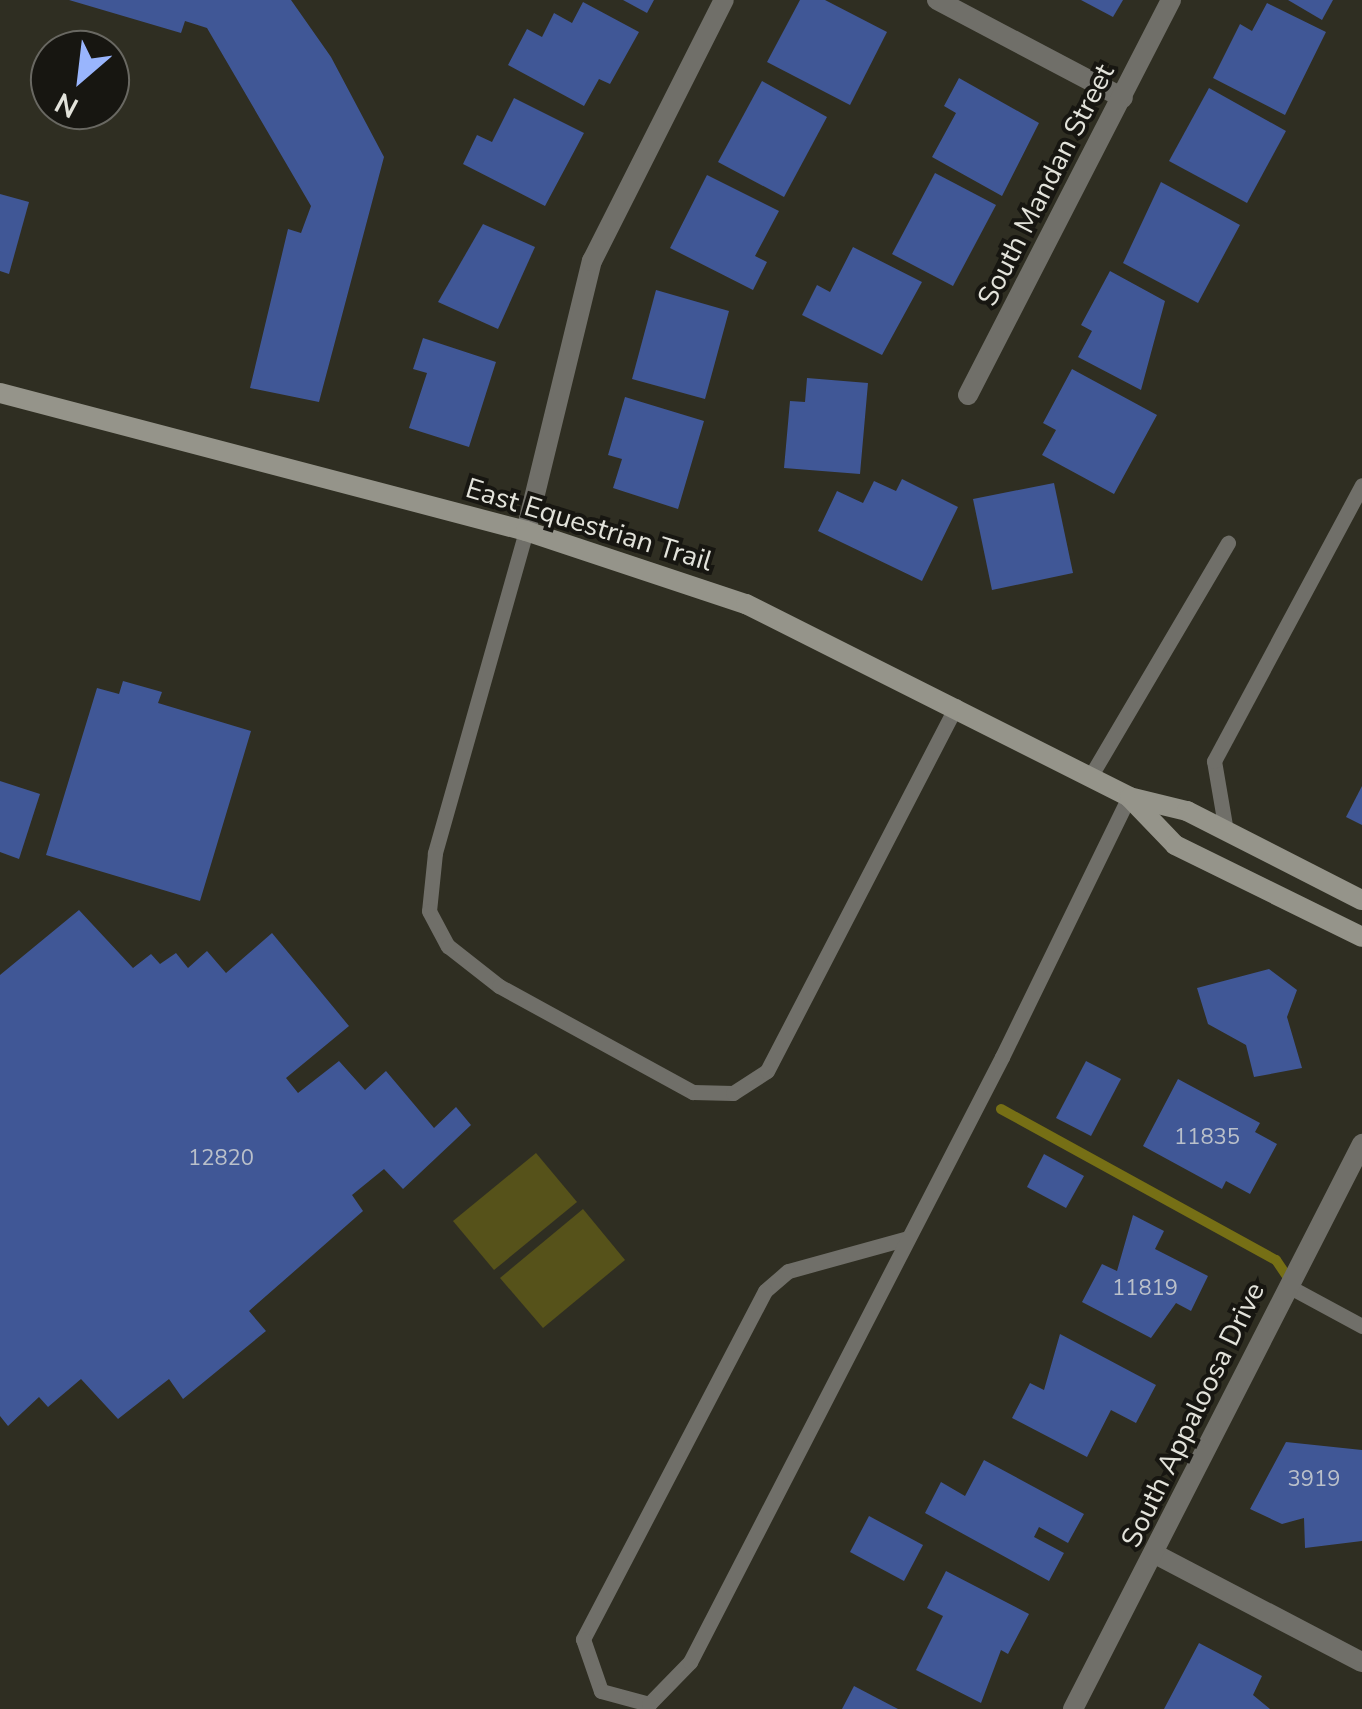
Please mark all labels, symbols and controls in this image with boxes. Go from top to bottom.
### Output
north arrow [30,30,130,130]
street label: South Mandan Street [970,59,1122,311]
text: N [49,83,85,126]
street label: East Equestrian Trail [462,471,716,579]
house number: 11835 [1174,1125,1240,1151]
house number: 12820 [188,1146,254,1172]
house number: 11819 [1112,1276,1178,1302]
street label: South Appaloosa Drive [1114,1277,1272,1553]
house number: 3919 [1288,1467,1340,1493]

